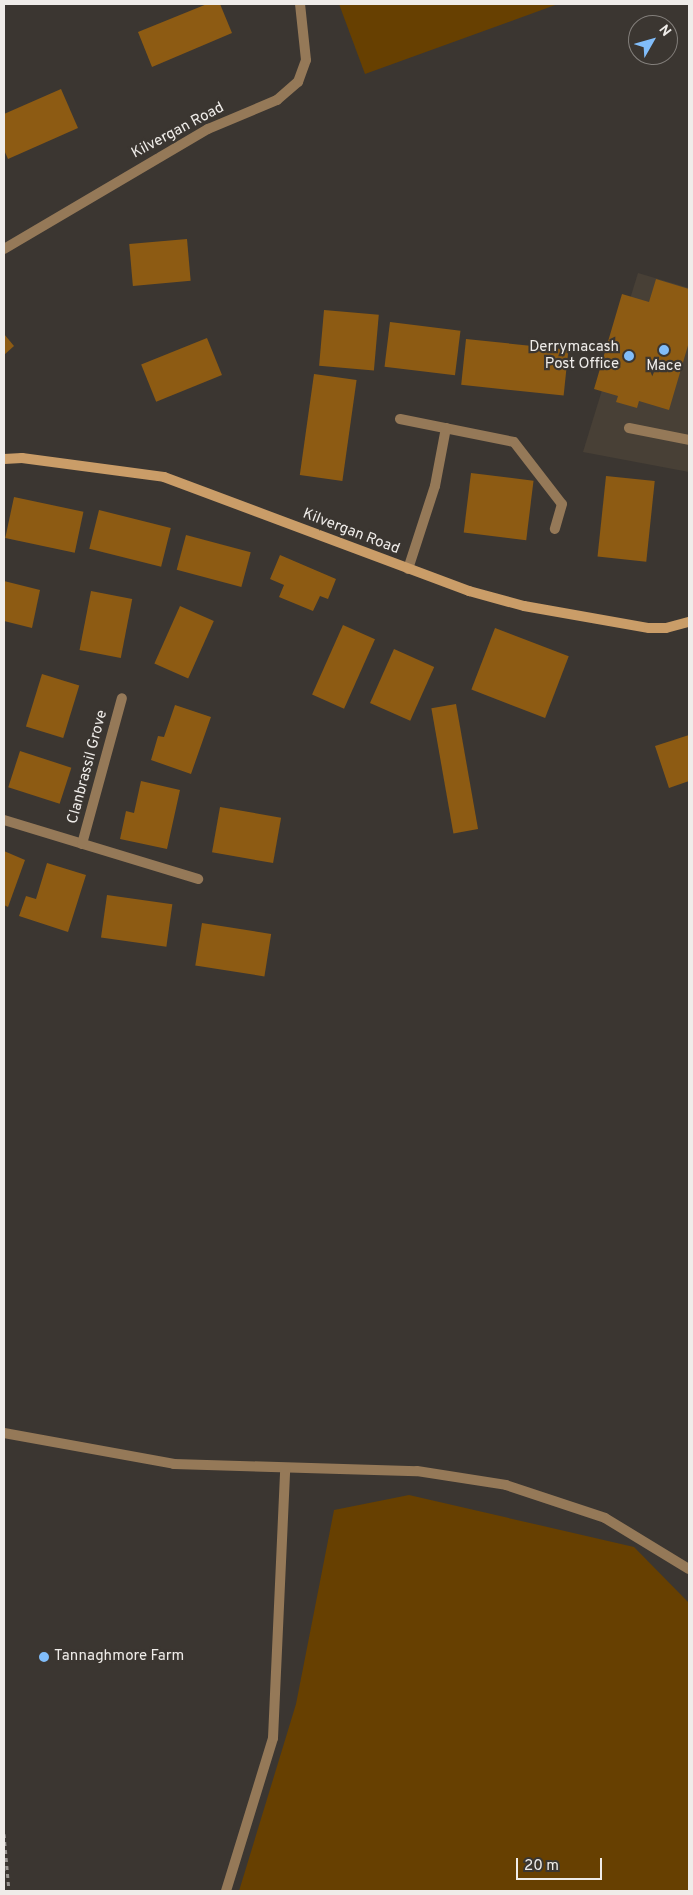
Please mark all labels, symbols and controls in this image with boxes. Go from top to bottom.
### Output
north arrow [628,15,678,65]
text: N [655,22,674,40]
street label: Kilvergan Road [129,99,227,163]
place label: Derrymacash Post Office [529,338,619,373]
marker: Mace [658,344,670,356]
marker: Derrymacash Post Office [623,350,635,362]
place label: Mace [646,358,682,376]
street label: Kilvergan Road [300,505,402,559]
street label: Clanbrassil Grove [64,708,112,826]
place label: Tannaghmore Farm [54,1648,184,1666]
marker: Tannaghmore Farm [38,1651,50,1663]
scale bar [518,1848,604,1880]
text: 20 m [524,1857,559,1876]

